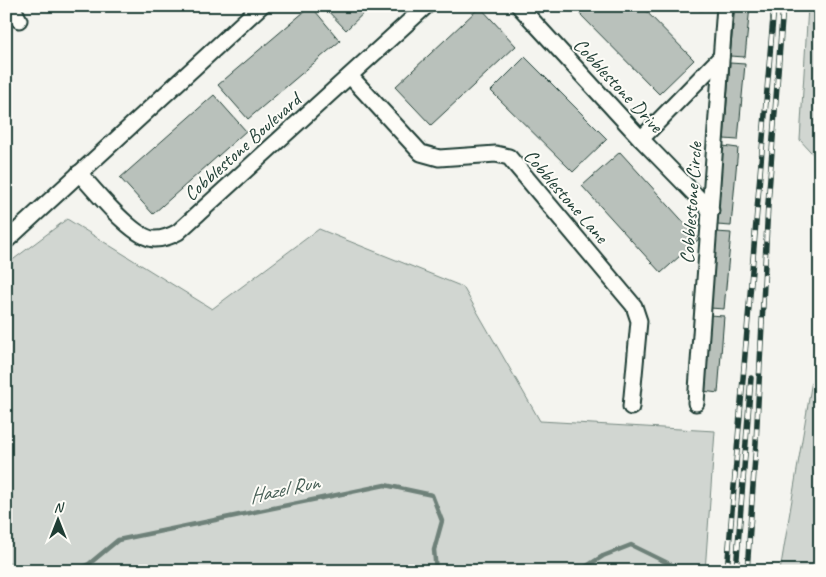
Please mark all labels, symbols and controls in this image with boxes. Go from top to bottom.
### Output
street label: Cobblestone Drive [568,32,669,139]
street label: Cobblestone Boulevard [178,86,308,206]
street label: Cobblestone Circle [674,140,708,265]
street label: Cobblestone Lane [518,144,615,249]
water label: Hazel Run [247,468,324,509]
north arrow [32,494,82,544]
text: N [54,499,65,516]

